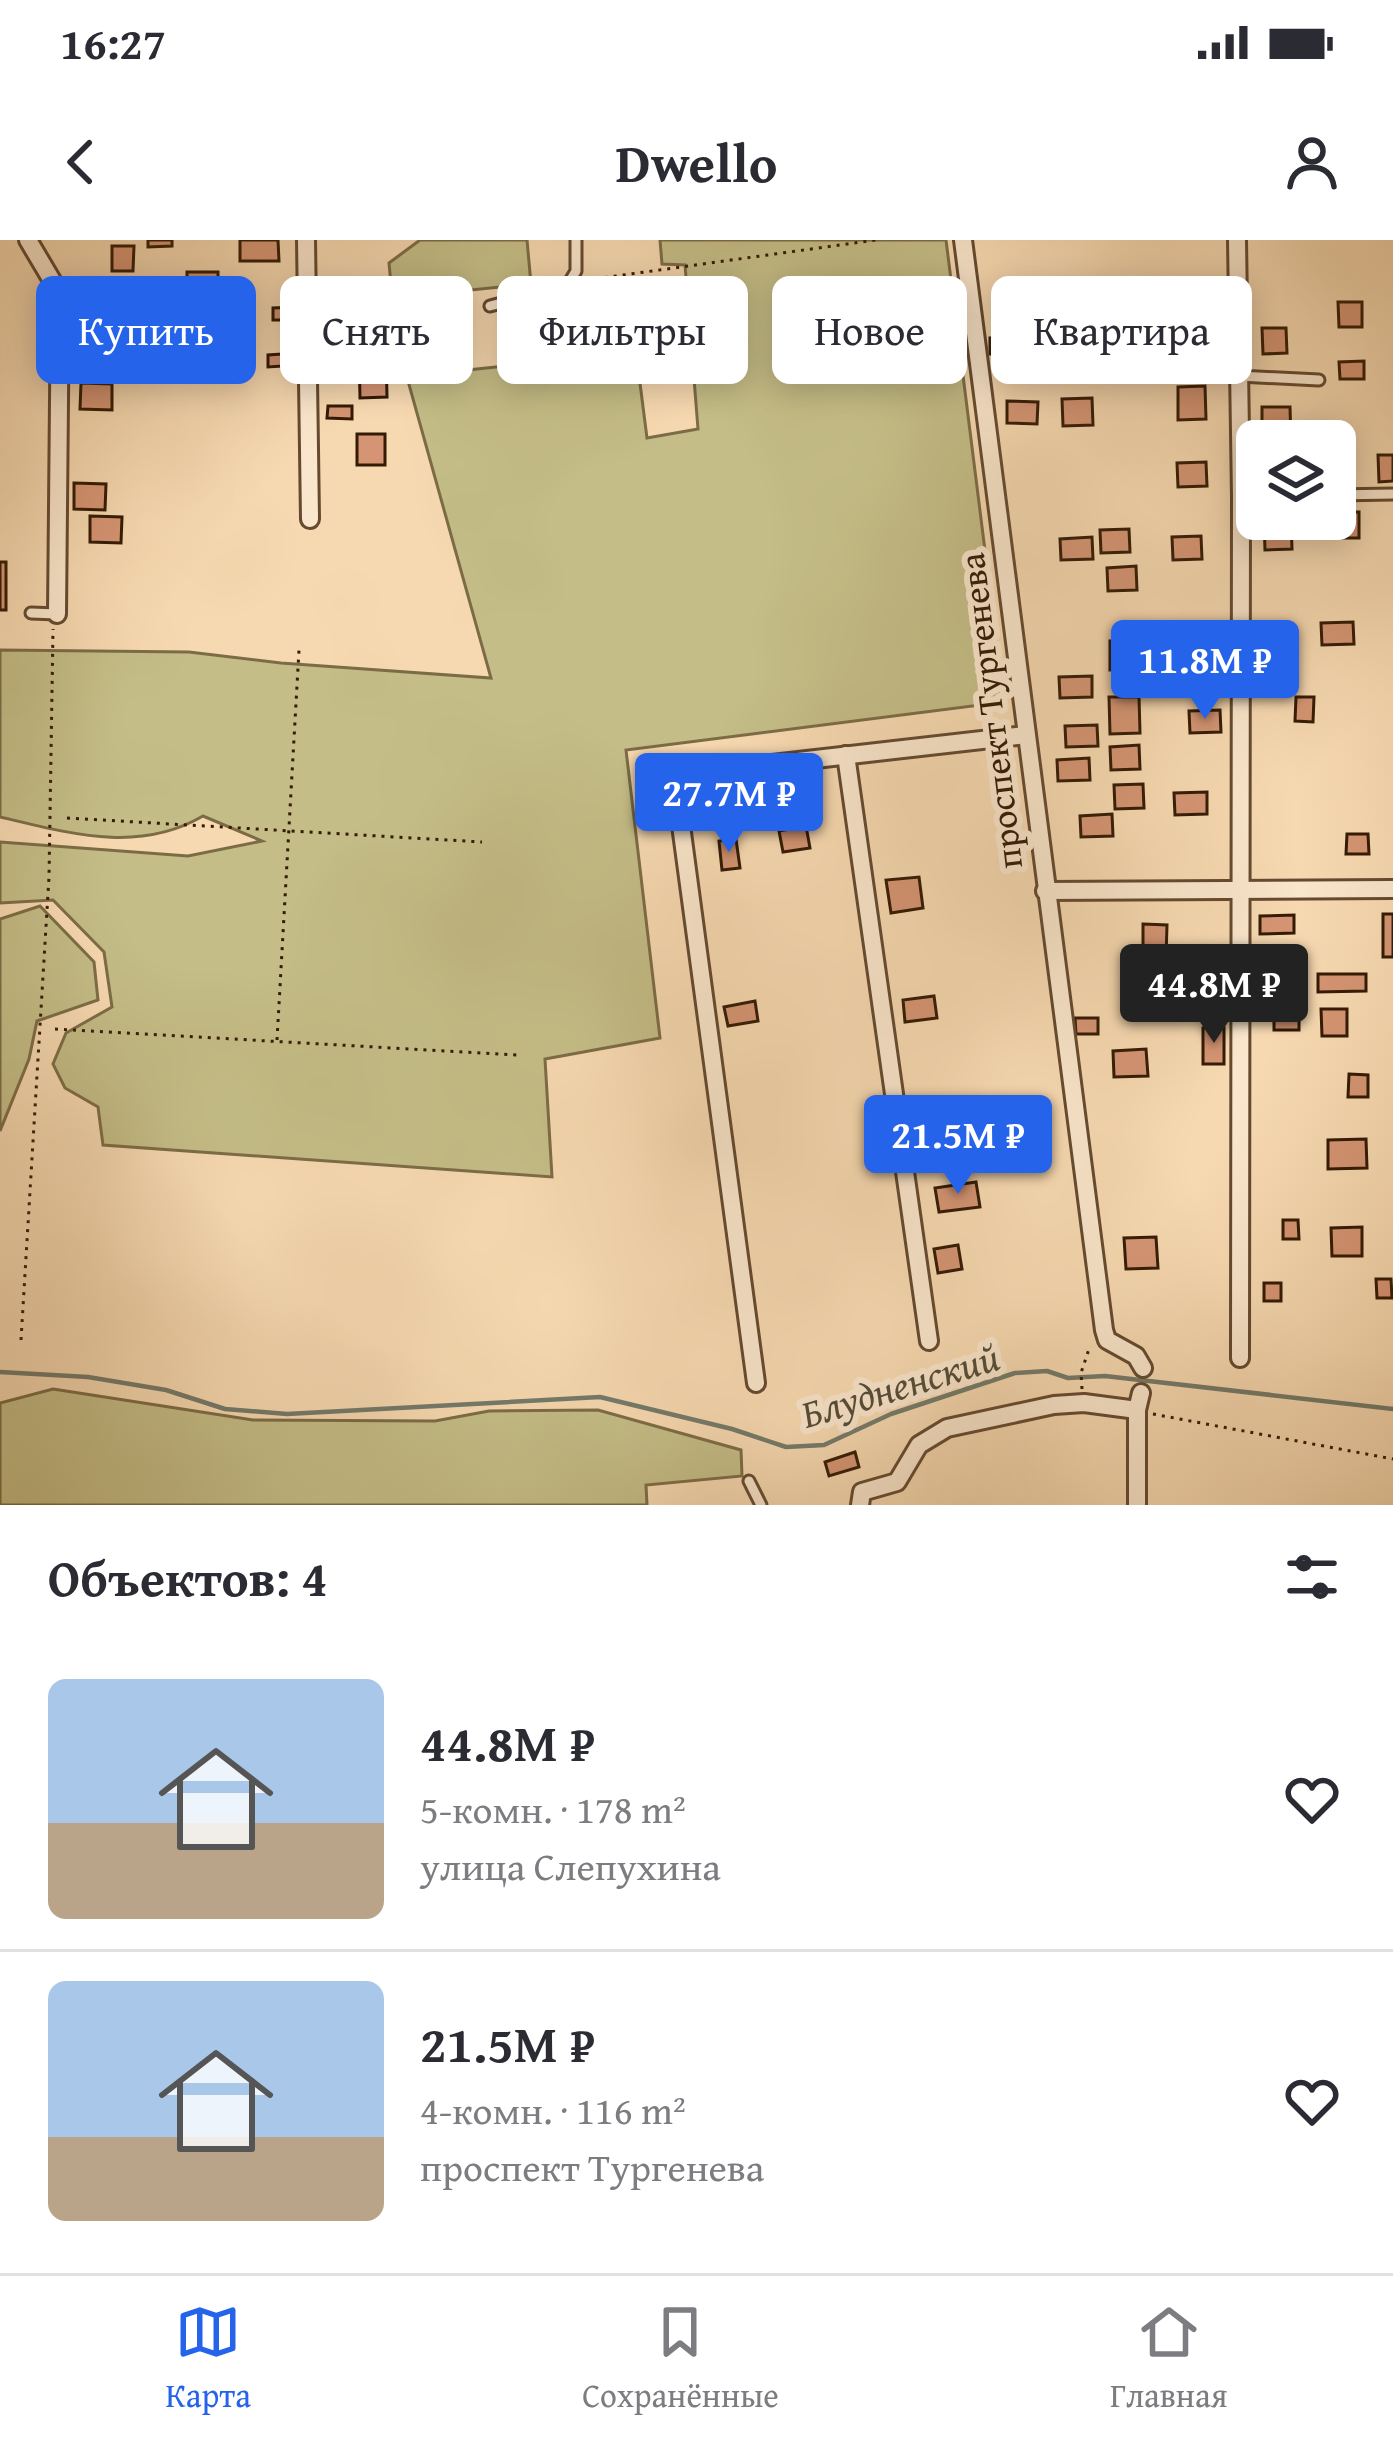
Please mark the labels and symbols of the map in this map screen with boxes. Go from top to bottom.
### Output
street label: проспект Тургенева [944,550,1035,872]
pin: 11.8M ₽ [1094,620,1316,722]
pin: 27.7M ₽ [618,753,840,855]
pin: 44.8M ₽ [1103,944,1325,1046]
pin: 21.5M ₽ [847,1095,1069,1197]
water label: Блудненский [794,1327,1006,1442]

